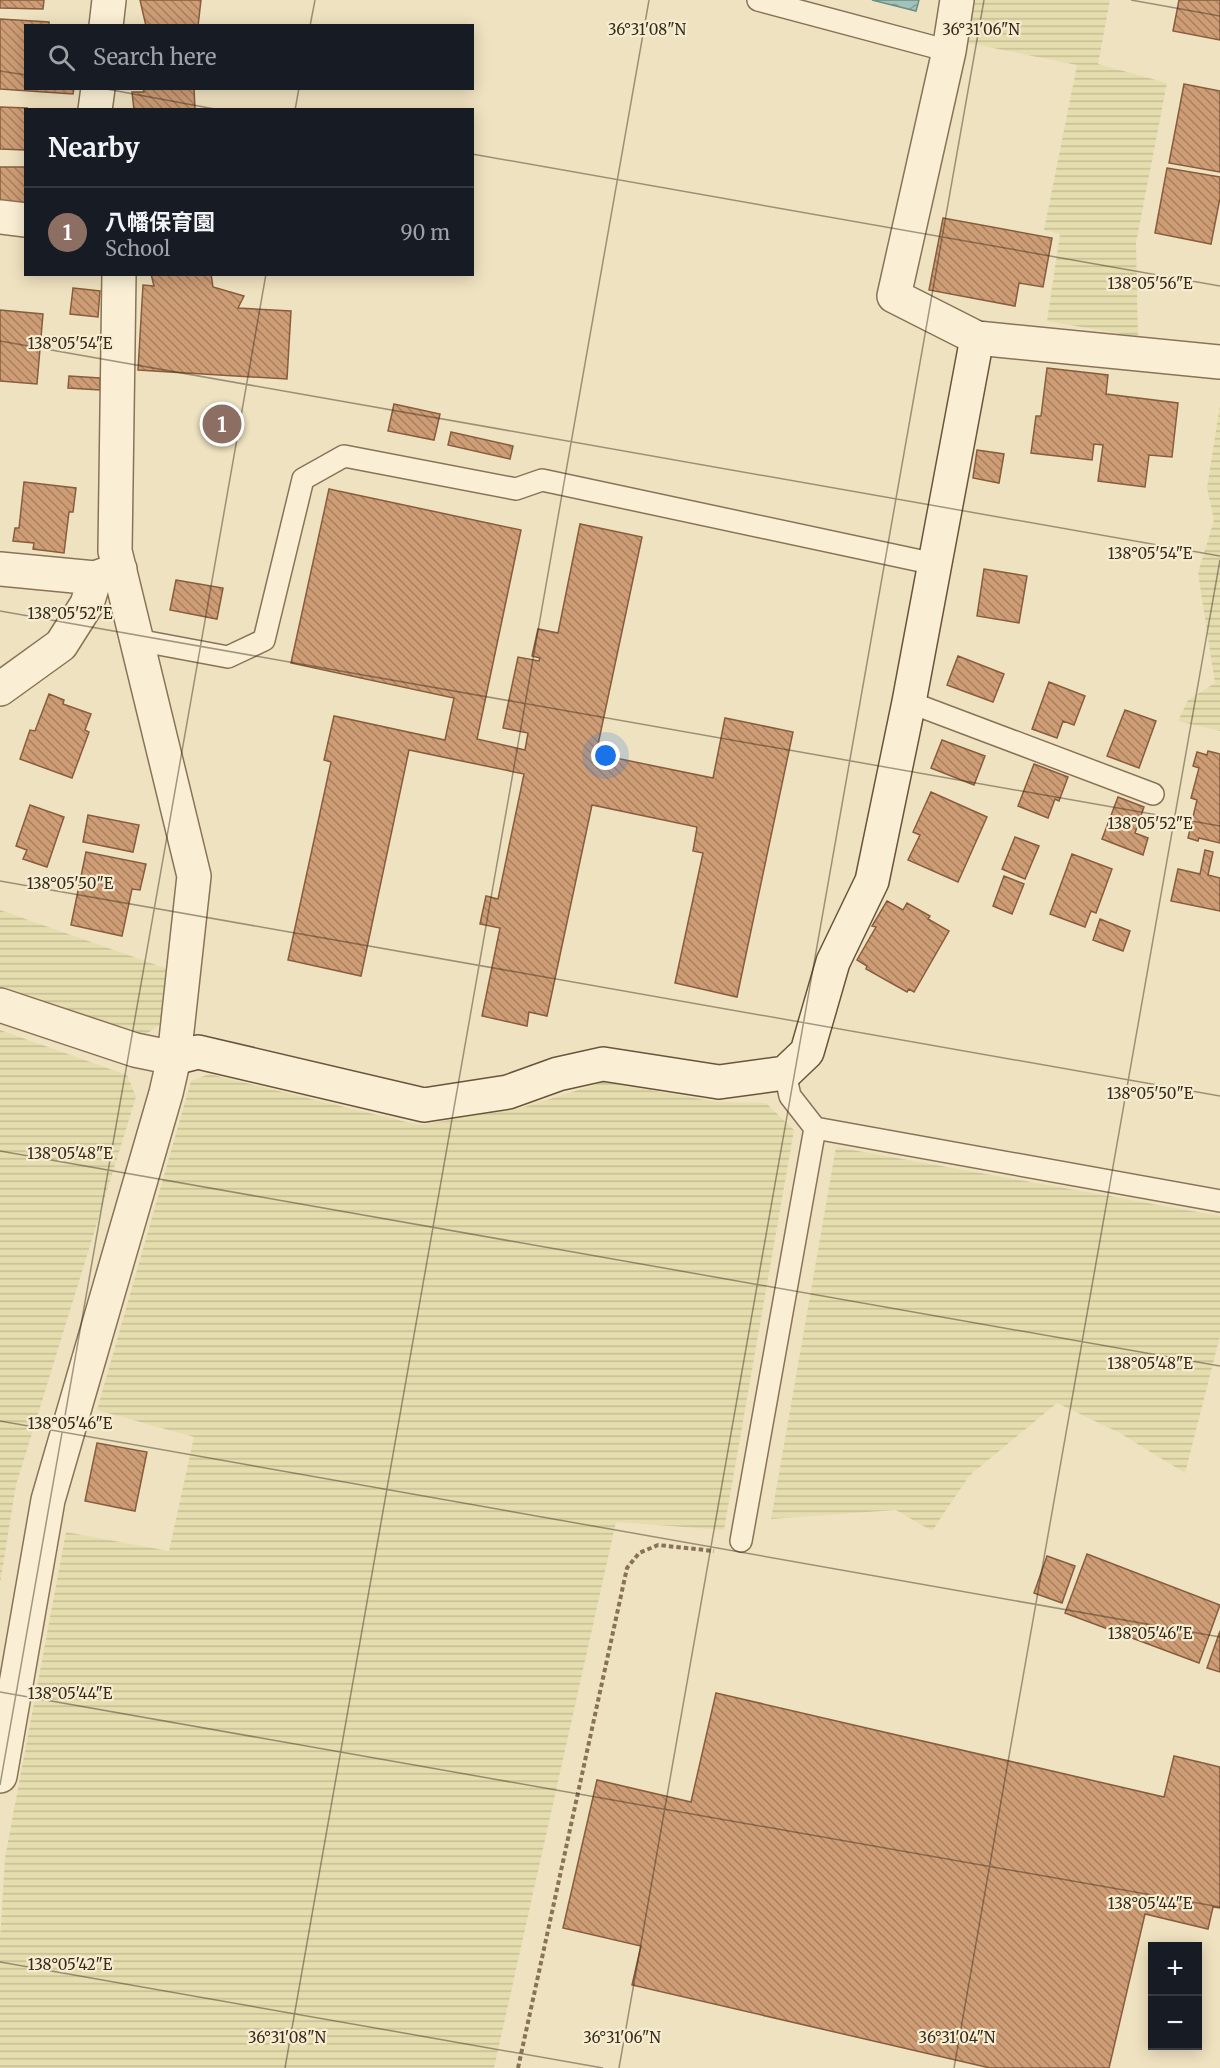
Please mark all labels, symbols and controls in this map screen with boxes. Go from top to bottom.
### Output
text: 36°31'08"N [608,20,686,39]
text: 36°31'06"N [942,20,1020,39]
search box [24,24,474,90]
icon: search [45,41,78,74]
text: Search here [93,43,216,71]
text: Nearby [48,131,140,164]
text: 八幡保育園 [105,208,215,236]
text: 1 [63,220,72,245]
text: 90 m [400,220,450,245]
text: School [105,236,170,261]
text: 138°05'56"E [1107,274,1193,293]
text: 138°05'54"E [28,334,113,353]
pin: 1 [202,402,242,446]
text: 138°05'54"E [1108,544,1193,563]
text: 138°05'52"E [27,604,113,623]
your location [591,741,620,770]
text: 138°05'52"E [1107,814,1193,833]
text: 138°05'50"E [27,874,114,893]
text: 138°05'50"E [1107,1084,1194,1103]
text: 138°05'48"E [27,1144,113,1163]
text: 138°05'48"E [1107,1354,1193,1373]
text: 138°05'46"E [28,1414,113,1433]
text: 138°05'46"E [1108,1624,1193,1643]
text: 138°05'44"E [28,1684,113,1703]
text: 138°05'44"E [1108,1894,1193,1913]
map controls [1148,1942,1202,2050]
button: + [1148,1942,1202,1996]
text: 138°05'42"E [28,1955,113,1974]
button: − [1148,1996,1202,2050]
text: 36°31'08"N [248,2028,326,2047]
text: 36°31'06"N [583,2028,661,2047]
text: 36°31'04"N [919,2028,996,2047]

